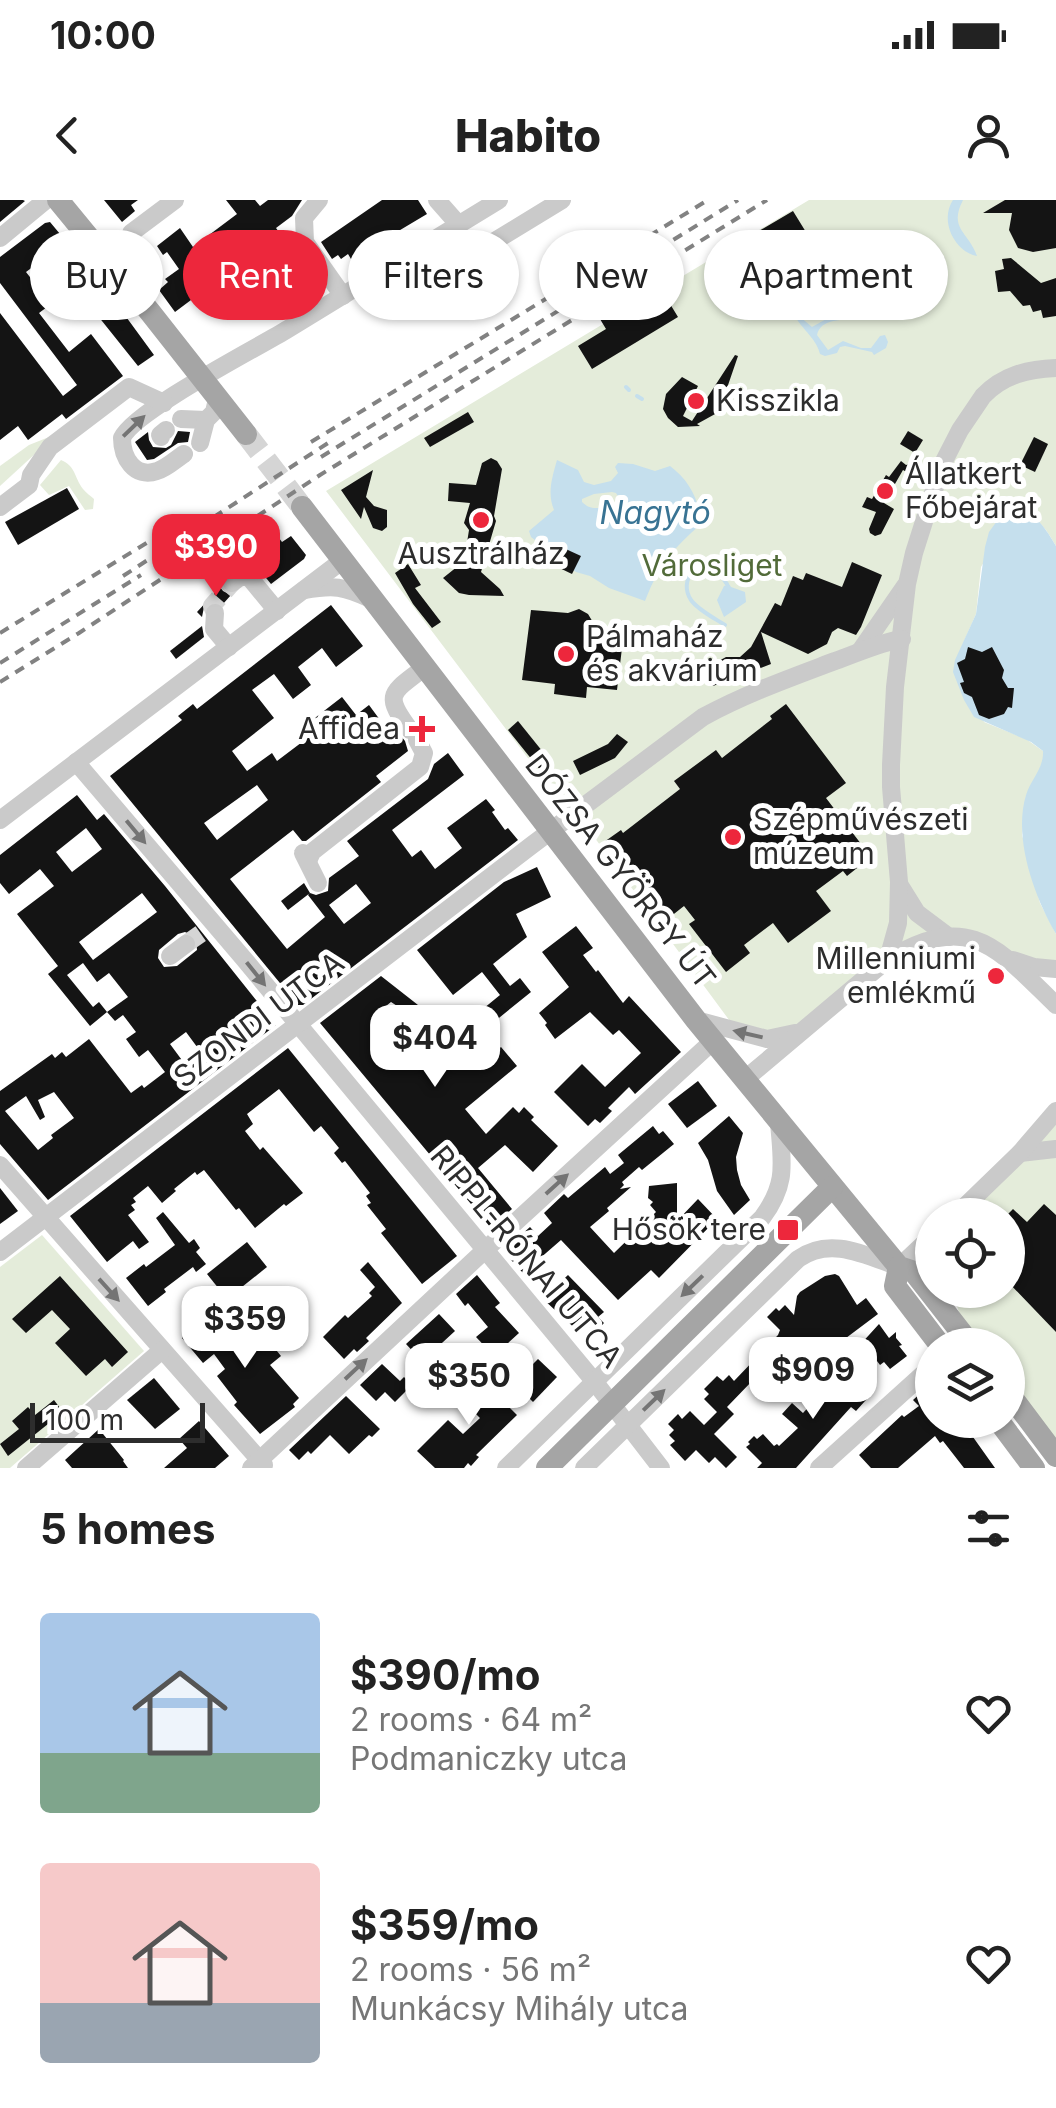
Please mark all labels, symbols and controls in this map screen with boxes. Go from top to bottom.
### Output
text: 10:00 [50,12,156,58]
icon: back [40,108,95,163]
text: Habito [455,108,601,163]
icon: person [961,108,1016,163]
chip: Buy [30,230,163,320]
chip: Rent [183,230,328,320]
chip: Filters [348,230,519,320]
chip: New [539,230,684,320]
chip: Apartment [704,230,948,320]
place label: Kisszikla [716,382,840,418]
marker: Kisszikla [685,390,707,412]
one-way arrow [122,415,146,438]
place label: Állatkert Főbejárat [905,455,1038,525]
marker: Állatkert Főbejárat [874,480,896,502]
water label: Nagytó [599,493,711,532]
marker: Ausztrálház [470,509,492,531]
pin: $390 [157,514,275,599]
text: $390 [174,527,258,566]
place label: Ausztrálház [397,535,565,571]
park label: Városliget [642,547,783,583]
place label: Pálmaház és akvárium [586,618,758,688]
marker: Pálmaház és akvárium [555,643,577,665]
place label: Affidea [298,710,400,746]
marker: Affidea [409,716,435,742]
street label: DÓZSA GYÖRGY ÚT [518,747,723,996]
place label: Szépművészeti múzeum [753,801,969,871]
one-way arrow [125,820,147,845]
marker: Szépművészeti múzeum [722,826,744,848]
place label: Millenniumi emlékmű [816,940,976,1010]
street label: SZONDI UTCA [166,944,351,1095]
one-way arrow [245,962,266,987]
marker: Millenniumi emlékmű [985,965,1007,987]
pin: $404 [376,1005,494,1090]
text: $404 [392,1018,478,1057]
one-way arrow [732,1026,763,1042]
street label: RIPPL-RÓNAI UTCA [423,1138,630,1375]
one-way arrow [545,1173,569,1196]
map controls [915,1198,1025,1438]
button: locate [915,1198,1025,1308]
place label: Hősök tere [612,1211,766,1247]
marker: Hősök tere [775,1217,801,1243]
one-way arrow [680,1274,704,1297]
one-way arrow [98,1277,120,1302]
pin: $359 [186,1286,304,1371]
text: $359 [204,1299,286,1338]
button: layers [915,1328,1025,1438]
pin: $909 [754,1337,872,1422]
pin: $350 [410,1343,528,1428]
text: $909 [771,1350,855,1389]
text: $350 [427,1356,511,1395]
one-way arrow [344,1358,368,1381]
one-way arrow [641,1389,665,1412]
scale bar [30,1398,205,1442]
text: 100 m [45,1403,124,1437]
icon: filters [961,1501,1016,1556]
text: 5 homes [40,1503,216,1554]
text: $390/mo [350,1649,541,1700]
icon: home [120,1653,240,1773]
icon: heart [961,1686,1016,1741]
text: 2 rooms · 64 m² [350,1700,592,1739]
text: Podmaniczky utca [350,1739,627,1778]
text: $359/mo [350,1899,539,1950]
icon: home [120,1903,240,2023]
icon: heart [961,1936,1016,1991]
text: 2 rooms · 56 m² [350,1950,591,1989]
text: Munkácsy Mihály utca [350,1989,689,2028]

